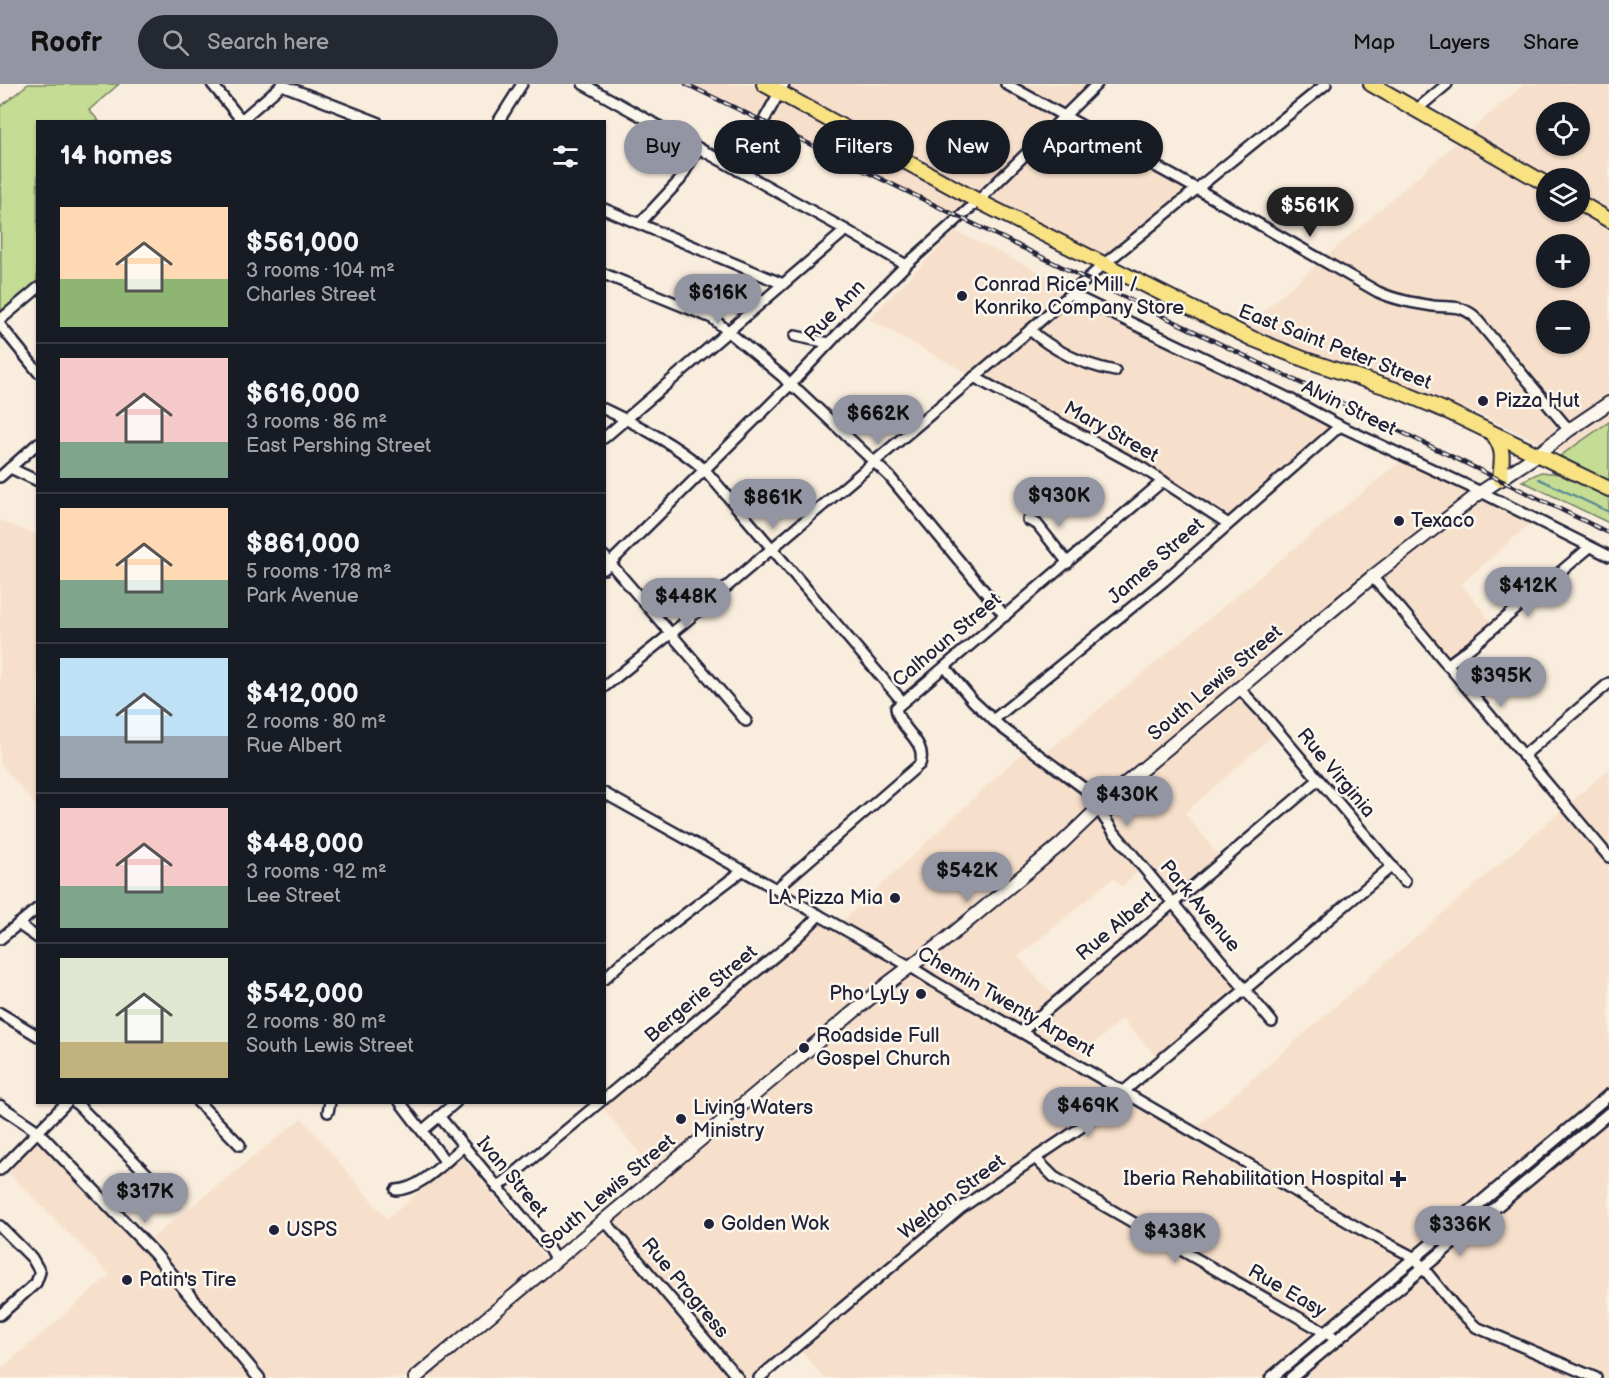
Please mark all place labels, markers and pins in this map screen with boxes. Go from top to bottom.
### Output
pin: $561K [1268,187,1352,238]
place label: Conrad Rice Mill / Konriko Company Store [974,273,1184,320]
pin: $616K [676,274,760,325]
marker: Conrad Rice Mill / Konriko Company Store [955,289,969,303]
place label: Pizza Hut [1495,389,1580,413]
marker: Pizza Hut [1476,394,1490,408]
pin: $662K [836,395,920,446]
pin: $930K [1017,477,1101,528]
pin: $861K [731,479,815,530]
place label: Texaco [1411,509,1475,533]
marker: Texaco [1392,514,1406,528]
pin: $412K [1486,567,1570,618]
pin: $448K [644,578,728,629]
pin: $395K [1459,657,1543,708]
pin: $430K [1085,776,1169,827]
pin: $542K [925,852,1009,903]
place label: LA Pizza Mia [768,886,883,910]
marker: LA Pizza Mia [888,891,902,905]
place label: Pho LyLy [829,982,909,1006]
marker: Pho LyLy [914,987,928,1001]
place label: Roadside Full Gospel Church [816,1024,950,1071]
marker: Roadside Full Gospel Church [797,1041,811,1055]
pin: $469K [1046,1087,1130,1138]
place label: Living Waters Ministry [693,1096,813,1143]
marker: Living Waters Ministry [674,1112,688,1126]
place label: Iberia Rehabilitation Hospital [1123,1167,1384,1191]
marker: Iberia Rehabilitation Hospital [1389,1170,1407,1188]
pin: $317K [103,1173,187,1224]
pin: $336K [1418,1206,1502,1257]
place label: Golden Wok [721,1212,829,1236]
pin: $438K [1133,1213,1217,1264]
marker: Golden Wok [702,1217,716,1231]
place label: USPS [286,1218,337,1242]
marker: USPS [267,1223,281,1237]
place label: Patin's Tire [139,1268,236,1292]
marker: Patin's Tire [120,1273,134,1287]

